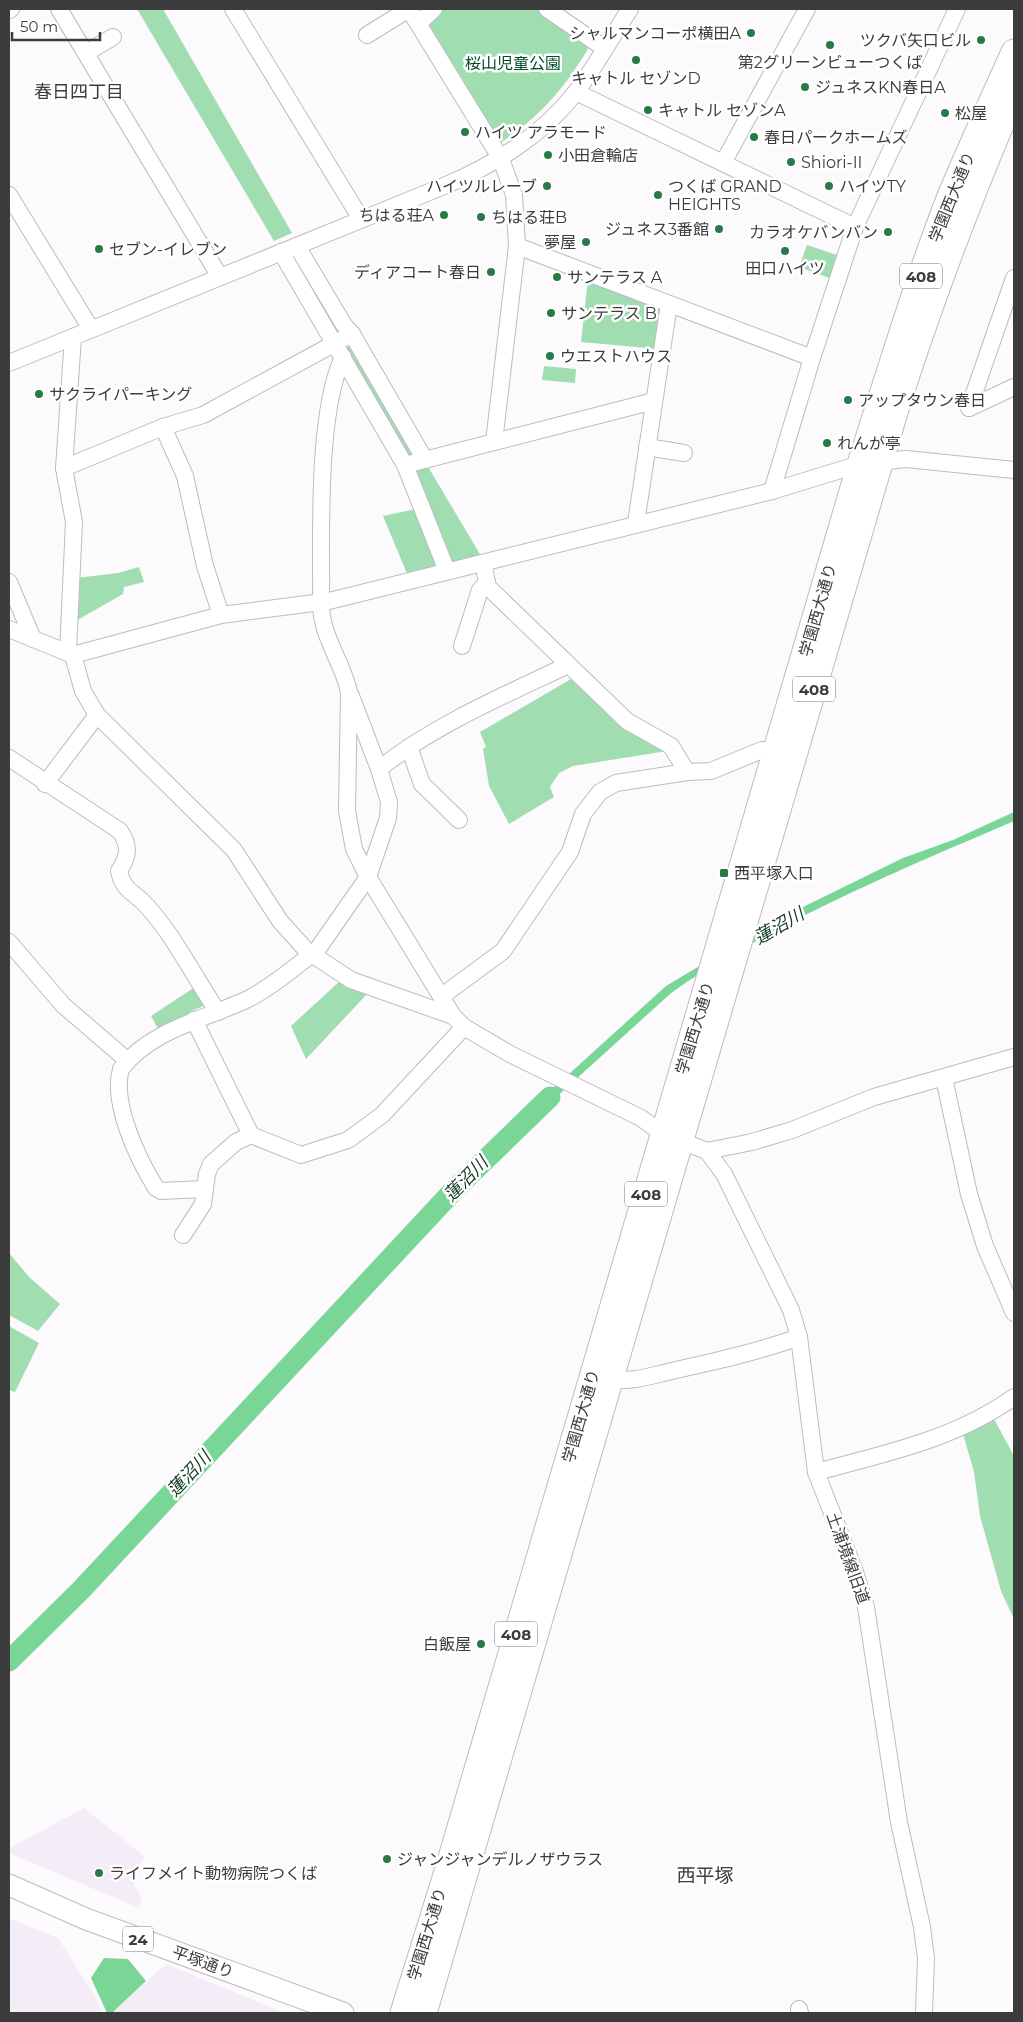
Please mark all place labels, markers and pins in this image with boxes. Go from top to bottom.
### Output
place label: シャルマンコーポ横田A [570,24,742,43]
marker: シャルマンコーポ横田A [745,27,757,39]
place label: ツクバ矢口ビル [860,31,971,50]
marker: ツクバ矢口ビル [975,34,987,46]
marker: 第2グリーンビューつくば [824,39,836,51]
place label: 第2グリーンビューつくば [738,53,922,72]
marker: キャトル セゾンD [630,54,642,66]
place label: キャトル セゾンD [571,69,701,88]
place label: ジュネスKN春日A [815,78,946,97]
marker: ジュネスKN春日A [799,81,811,93]
place label: キャトル セゾンA [658,101,786,120]
marker: キャトル セゾンA [642,104,654,116]
place label: 松屋 [955,104,987,123]
marker: 松屋 [939,107,951,119]
place label: ハイツ アラモード [475,123,607,142]
marker: ハイツ アラモード [459,126,471,138]
place label: 春日パークホームズ [764,128,908,147]
marker: 春日パークホームズ [748,131,760,143]
place label: 小田倉輪店 [558,146,638,165]
marker: 小田倉輪店 [542,149,554,161]
place label: Shiori-II [801,153,862,172]
marker: Shiori-II [785,156,797,168]
place label: ハイツルレーブ [426,177,537,196]
place label: つくば GRAND HEIGHTS [668,177,782,214]
place label: ハイツTY [839,177,907,196]
marker: ハイツルレーブ [541,180,553,192]
marker: ハイツTY [823,180,835,192]
marker: つくば GRAND HEIGHTS [652,189,664,201]
place label: ちはる荘A [359,206,435,225]
place label: ちはる荘B [491,208,567,227]
marker: ちはる荘A [438,209,450,221]
marker: ちはる荘B [475,211,487,223]
place label: ジュネス3番館 [605,220,709,239]
marker: ジュネス3番館 [713,223,725,235]
place label: カラオケバンバン [749,223,878,242]
marker: カラオケバンバン [882,226,894,238]
place label: 夢屋 [544,233,576,252]
marker: 夢屋 [580,236,592,248]
place label: セブン-イレブン [109,240,227,259]
marker: セブン-イレブン [93,243,105,255]
marker: 田口ハイツ [779,245,791,257]
place label: 田口ハイツ [745,259,825,278]
place label: ディアコート春日 [354,263,481,282]
marker: ディアコート春日 [485,266,497,278]
place label: サンテラス A [567,268,663,287]
marker: サンテラス A [551,271,563,283]
place label: サンテラス B [561,304,657,323]
marker: サンテラス B [545,307,557,319]
place label: ウエストハウス [560,347,672,366]
marker: ウエストハウス [544,350,556,362]
place label: サクライパーキング [49,385,192,404]
marker: サクライパーキング [33,388,45,400]
place label: アップタウン春日 [858,391,986,410]
marker: アップタウン春日 [842,394,854,406]
place label: れんが亭 [837,434,901,453]
marker: れんが亭 [821,437,833,449]
place label: 西平塚入口 [734,864,814,883]
marker: 西平塚入口 [718,867,730,879]
place label: 白飯屋 [423,1635,471,1654]
marker: 白飯屋 [475,1638,487,1650]
place label: ジャンジャンデルノザウラス [397,1850,603,1869]
marker: ジャンジャンデルノザウラス [381,1853,393,1865]
place label: ライフメイト動物病院つくば [109,1864,317,1883]
marker: ライフメイト動物病院つくば [93,1867,105,1879]

